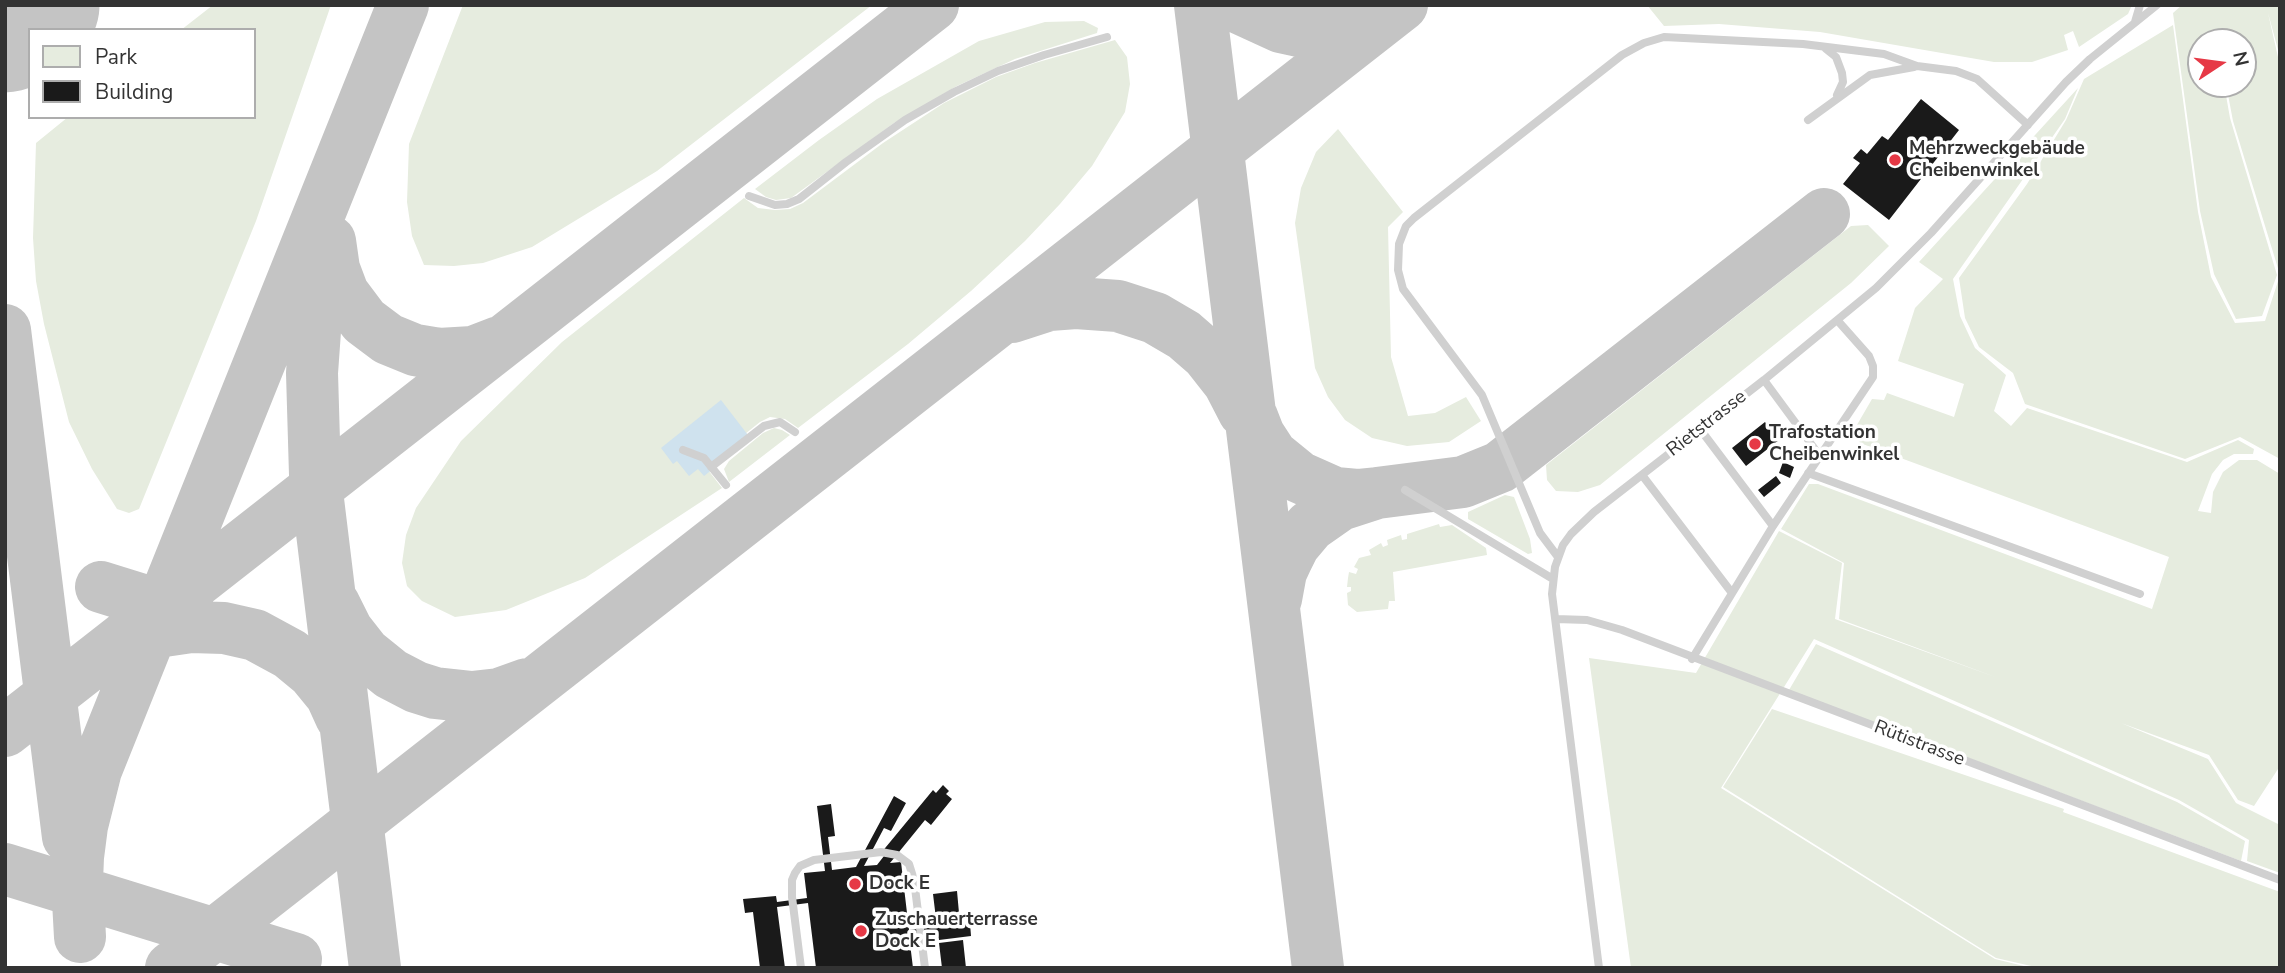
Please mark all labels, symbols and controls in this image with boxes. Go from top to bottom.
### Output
legend [28,28,256,119]
north arrow [2187,28,2257,98]
text: Park [95,43,137,71]
text: N [2226,49,2255,69]
text: Building [95,78,173,106]
place label: Mehrzweckgebäude Cheibenwinkel [1909,138,2085,182]
marker: Mehrzweckgebäude Cheibenwinkel [1887,152,1903,168]
street label: Rietstrasse [1663,386,1751,462]
place label: Trafostation Cheibenwinkel [1769,422,1899,466]
marker: Trafostation Cheibenwinkel [1747,436,1763,452]
street label: Rütistrasse [1870,716,1968,772]
place label: Dock E [869,873,930,895]
marker: Dock E [847,876,863,892]
place label: Zuschauerterrasse Dock E [875,909,1038,953]
marker: Zuschauerterrasse Dock E [853,923,869,939]

